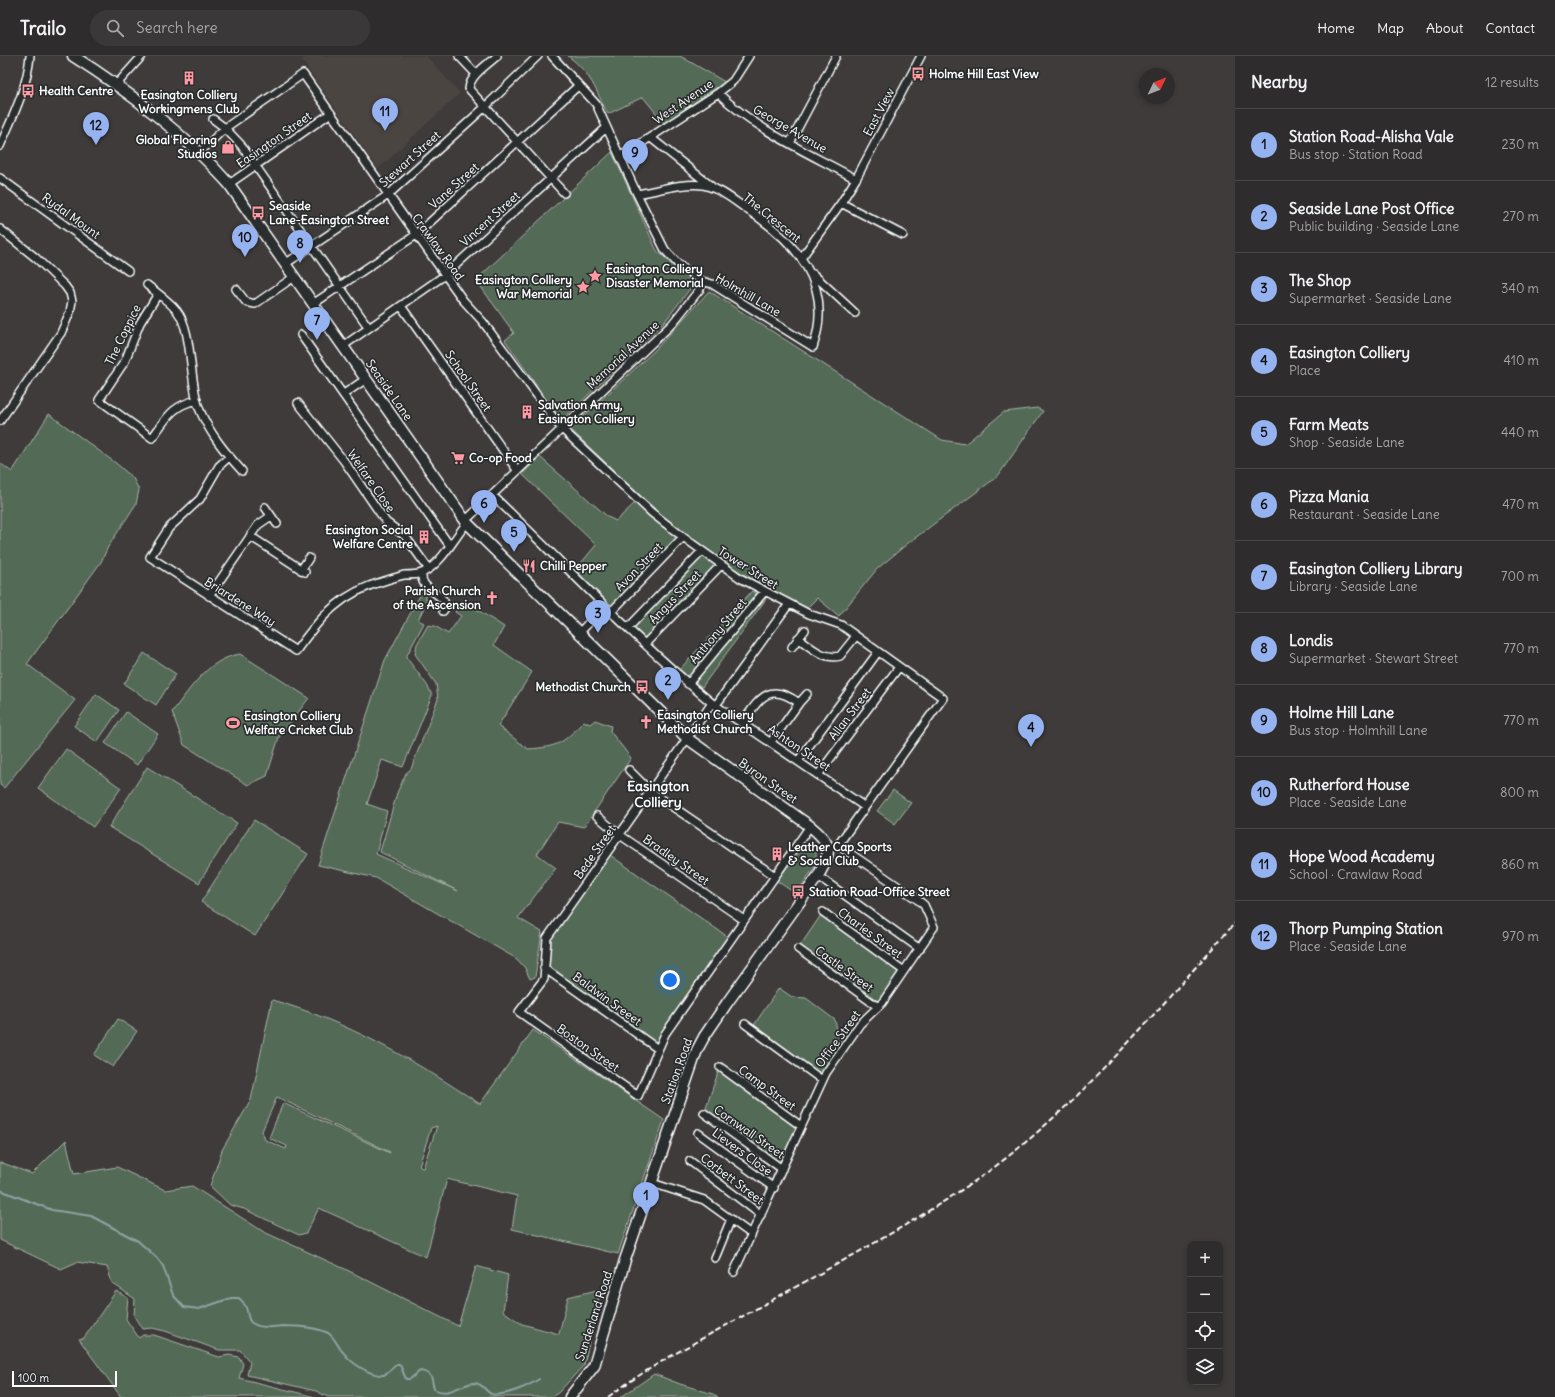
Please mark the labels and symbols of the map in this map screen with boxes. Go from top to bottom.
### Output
bus stop icon: Holme Hill East View [910,66,926,82]
place label: Holme Hill East View [929,66,1039,81]
north arrow [1139,68,1175,104]
building icon: Easington Colliery Workingmens Club [181,70,197,86]
street label: West Avenue [650,76,716,127]
bus stop icon: Health Centre [20,83,36,99]
place label: Health Centre [39,83,114,98]
street label: East View [860,85,898,138]
place label: Easington Colliery Workingmens Club [138,87,240,117]
pin: 11 [372,98,398,131]
street label: George Avenue [751,101,830,156]
street label: Easington Street [233,108,314,171]
pin: 12 [83,112,109,145]
street label: Stewart Street [376,127,443,190]
place label: Global Flooring Studios [136,132,218,161]
shop icon: Global Flooring Studios [220,139,236,155]
pin: 9 [622,139,648,172]
street label: Vane Street [426,159,482,212]
street label: Vincent Street [457,188,523,249]
street label: Rydal Mount [39,190,103,242]
street label: The Crescent [740,190,804,245]
place label: Seaside Lane-Easington Street [269,198,390,228]
bus stop icon: Seaside Lane-Easington Street [250,205,266,221]
street label: Crawlaw Road [409,210,468,283]
pin: 10 [232,224,258,257]
pin: 8 [287,230,313,263]
place label: Easington Colliery Disaster Memorial [606,261,704,290]
place icon: Easington Colliery Disaster Memorial [587,268,603,284]
street label: Holmhill Lane [713,270,784,319]
place label: Easington Colliery War Memorial [475,272,572,301]
place icon: Easington Colliery War Memorial [575,279,591,295]
street label: The Coppice [101,302,144,368]
pin: 7 [304,307,330,340]
street label: Memorial Avenue [583,317,662,392]
street label: School Street [442,347,495,414]
street label: Seaside Lane [363,356,416,423]
place label: Salvation Army, Easington Colliery [538,397,635,427]
building icon: Salvation Army, Easington Colliery [519,404,535,420]
street label: Welfare Close [344,446,399,515]
supermarket icon: Co-op Food [450,450,466,466]
place label: Co-op Food [469,450,532,466]
pin: 6 [471,490,497,523]
pin: 5 [501,519,527,552]
place label: Easington Social Welfare Centre [325,522,414,551]
building icon: Easington Social Welfare Centre [416,529,432,545]
street label: Avon Street [612,539,666,594]
street label: Tower Street [715,543,781,592]
restaurant icon: Chilli Pepper [521,558,537,574]
place label: Chilli Pepper [540,558,607,574]
street label: Angus Street [645,567,704,627]
street label: Briardene Way [202,574,279,629]
place label: Parish Church of the Ascension [393,583,481,612]
church icon: Parish Church of the Ascension [484,590,500,606]
street label: Anthony Street [686,595,749,666]
pin: 3 [585,600,611,633]
pin: 2 [655,667,681,700]
place label: Methodist Church [535,679,631,694]
bus stop icon: Methodist Church [634,679,650,695]
street label: Allan Street [825,685,874,743]
place label: Easington Colliery Methodist Church [657,707,754,736]
place label: Easington Colliery Welfare Cricket Club [244,708,354,737]
church icon: Easington Colliery Methodist Church [638,714,654,730]
pin: 4 [1018,714,1044,747]
sports icon: Easington Colliery Welfare Cricket Club [225,715,241,731]
street label: Ashton Street [765,721,834,774]
street label: Byron Street [736,755,800,806]
district label: Easington Colliery [627,777,689,811]
street label: Bede Street [570,822,619,882]
street label: Bradley Street [640,831,712,888]
place label: Leather Cap Sports & Social Club [788,839,892,868]
building icon: Leather Cap Sports & Social Club [769,846,785,862]
bus stop icon: Station Road-Office Street [790,884,806,900]
place label: Station Road-Office Street [809,884,951,899]
street label: Charles Street [835,904,905,961]
street label: Castle Street [812,942,876,995]
street label: Baldwin Sreeet [570,969,644,1028]
your location [660,970,680,990]
street label: Office Street [812,1007,863,1070]
street label: Boston Street [554,1021,622,1075]
street label: Station Road [658,1036,695,1106]
street label: Camp Street [736,1062,799,1113]
street label: Cornwall Street [711,1102,788,1161]
street label: Lievers Close [709,1125,775,1178]
street label: Corbett Street [698,1150,767,1207]
pin: 1 [633,1182,659,1215]
street label: Sunderland Road [572,1269,615,1363]
scale bar [12,1369,117,1388]

